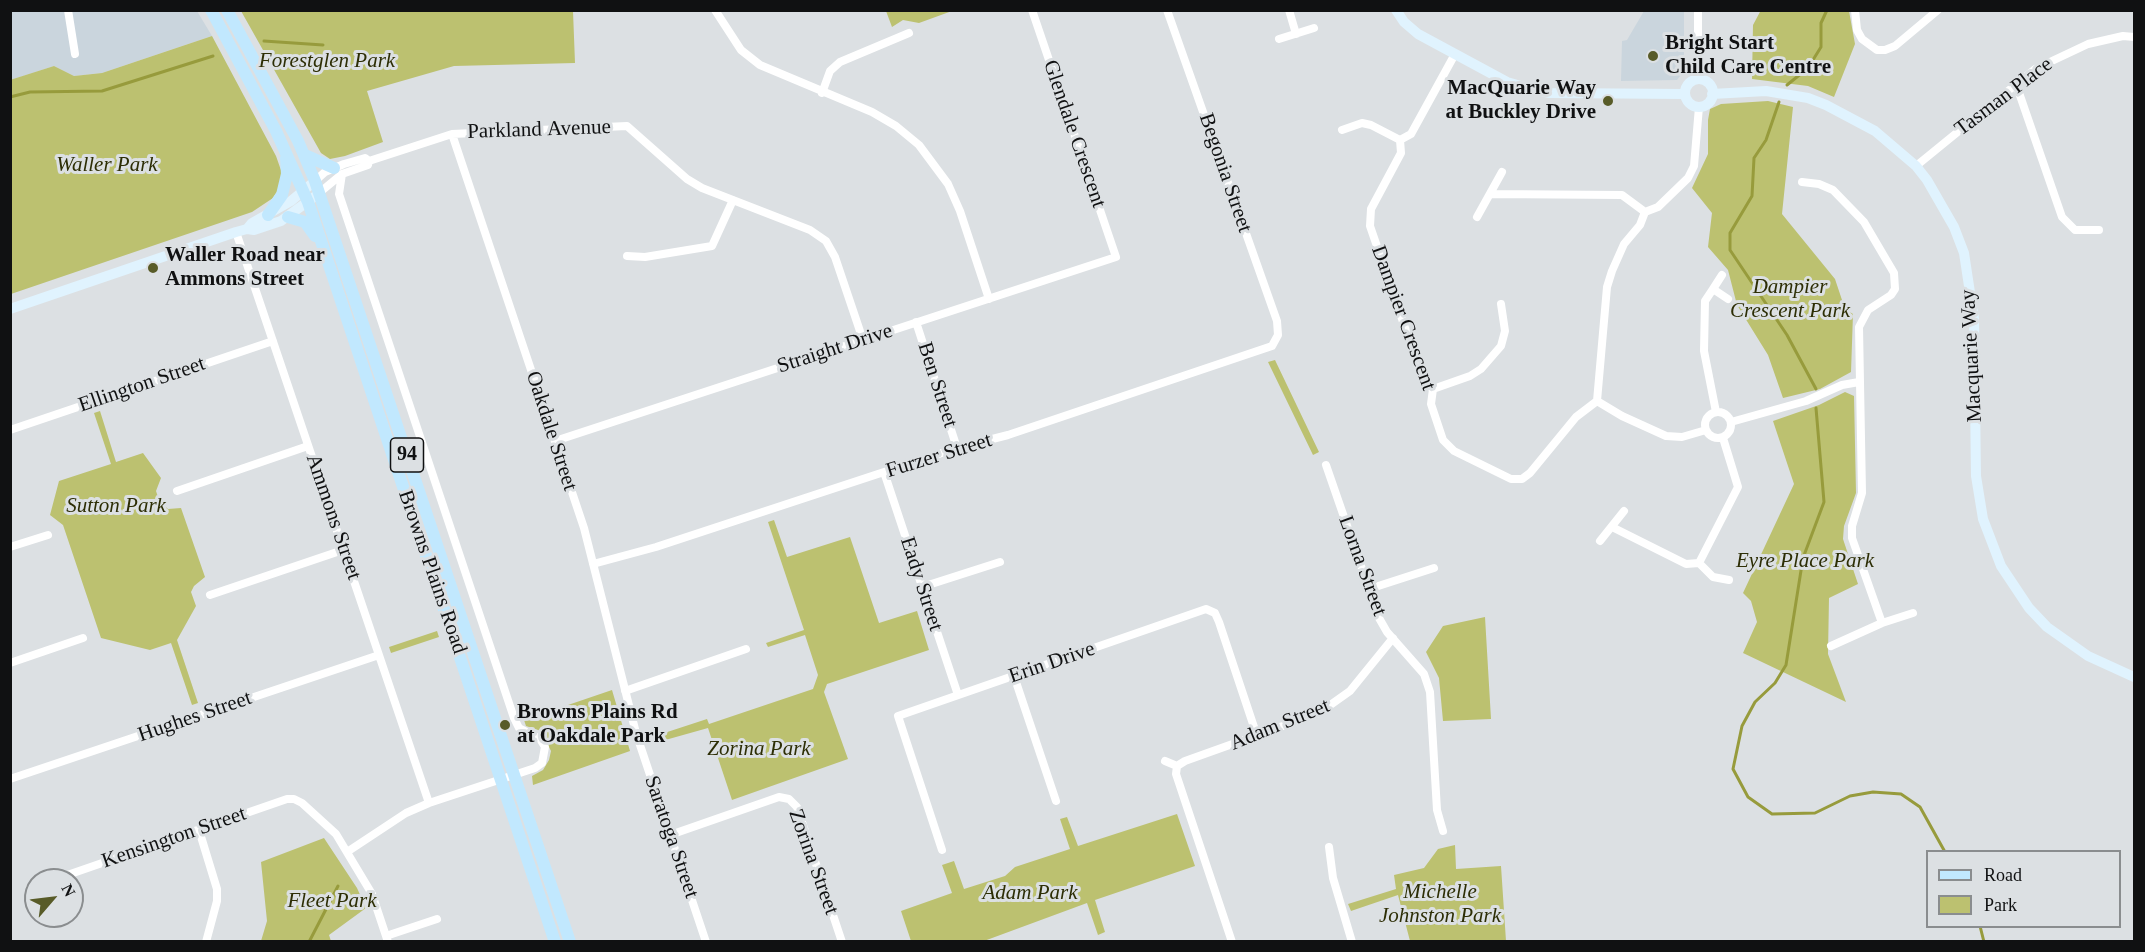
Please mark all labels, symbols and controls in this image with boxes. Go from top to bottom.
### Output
place label: Bright Start Child Care Centre [1665,31,1831,81]
park label: Forestglen Park [259,48,395,74]
marker: Bright Start Child Care Centre [1646,49,1660,63]
street label: Tasman Place [1950,52,2058,142]
street label: Glendale Crescent [1037,57,1111,211]
place label: MacQuarie Way at Buckley Drive [1446,76,1596,126]
marker: MacQuarie Way at Buckley Drive [1601,94,1615,108]
street label: Begonia Street [1193,110,1257,236]
street label: Parkland Avenue [467,115,611,145]
park label: Waller Park [56,152,158,178]
street label: Dampier Crescent [1365,242,1441,394]
place label: Waller Road near Ammons Street [165,243,325,293]
marker: Waller Road near Ammons Street [146,261,160,275]
park label: Dampier Crescent Park [1730,274,1850,324]
street label: Macquarie Way [1956,289,1988,423]
street label: Straight Drive [774,319,896,379]
street label: Ben Street [911,339,963,431]
street label: Ellington Street [75,352,209,418]
street label: Oakdale Street [520,368,582,494]
street label: Furzer Street [883,428,995,484]
road number: 94 [390,438,424,472]
street label: Ammons Street [300,451,366,583]
street label: Browns Plains Road [392,487,472,657]
park label: Sutton Park [66,493,166,519]
street label: Lorna Street [1332,513,1392,619]
street label: Eady Street [894,534,948,634]
park label: Eyre Place Park [1736,548,1874,574]
street label: Erin Drive [1006,637,1098,689]
street label: Hughes Street [135,686,255,748]
street label: Adam Street [1226,694,1334,756]
place label: Browns Plains Rd at Oakdale Park [517,700,678,750]
marker: Browns Plains Rd at Oakdale Park [498,718,512,732]
park label: Zorina Park [707,736,811,762]
street label: Saratoga Street [638,773,704,901]
street label: Kensington Street [98,801,250,875]
street label: Zorina Street [782,806,844,918]
legend [1926,850,2121,928]
text: Road [1984,865,2022,885]
north arrow [24,868,84,928]
park label: Michelle Johnston Park [1379,879,1501,929]
park label: Adam Park [982,880,1078,906]
text: N [58,881,79,899]
park label: Fleet Park [287,888,377,914]
text: Park [1984,895,2017,915]

